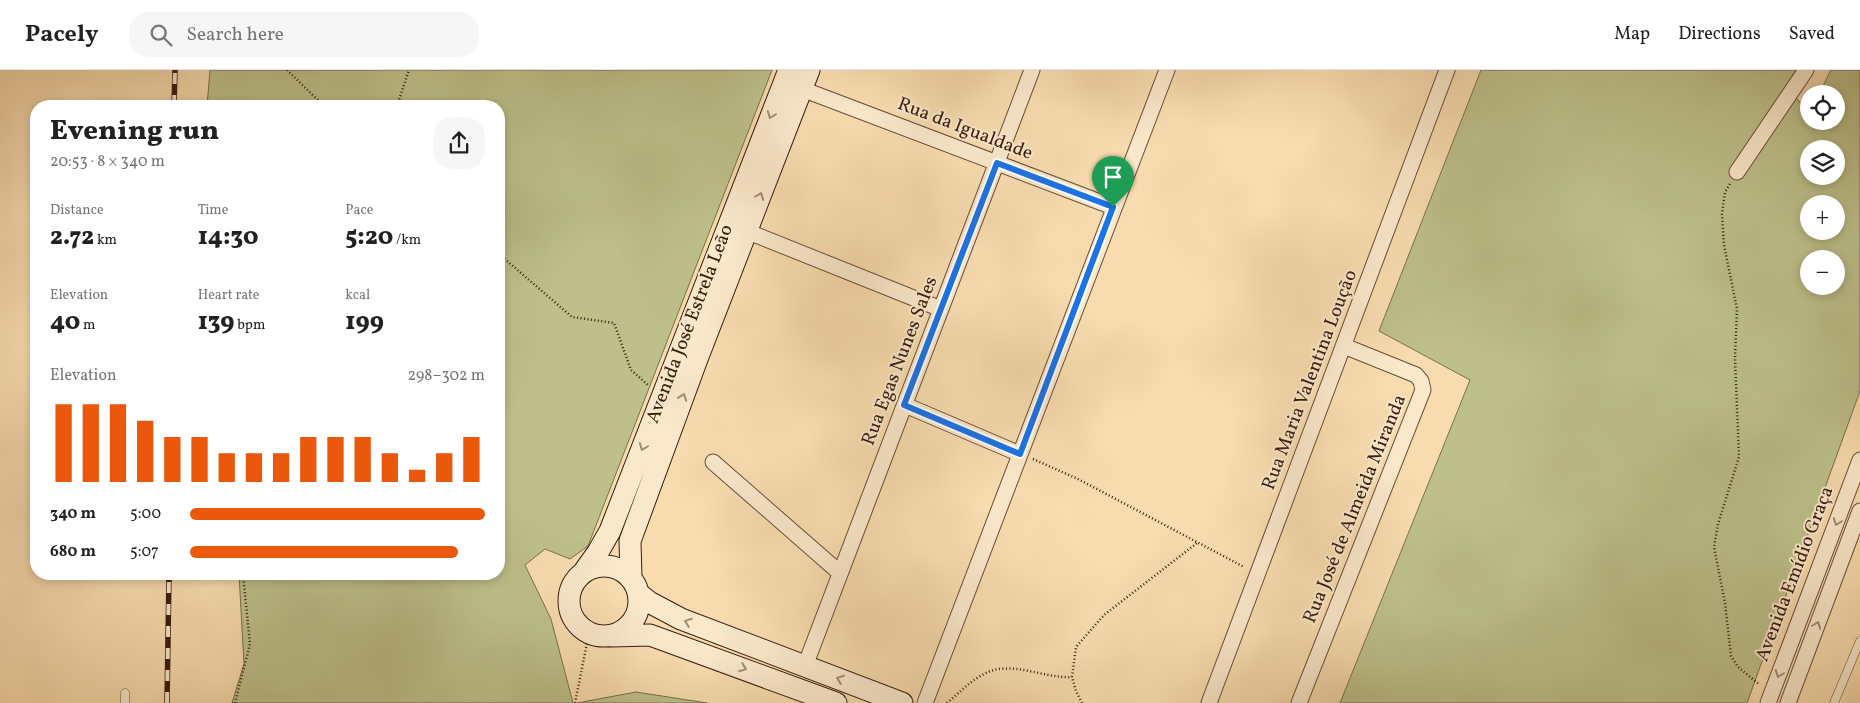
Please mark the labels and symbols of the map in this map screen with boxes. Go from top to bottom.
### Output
street label: Rua da Igualdade [894,91,1036,167]
one-way arrow [767,111,777,119]
pin [1092,156,1134,207]
one-way arrow [754,192,764,201]
street label: Avenida José Estrela Leão [640,221,740,427]
street label: Rua Maria Valentina Loução [1256,266,1364,494]
street label: Rua Egas Nunes Sales [856,273,944,449]
street label: Rua José de Almeida Miranda [1297,391,1413,627]
one-way arrow [677,393,687,402]
one-way arrow [639,442,649,450]
street label: Avenida Emídio Graça [1750,483,1840,665]
one-way arrow [1833,517,1843,526]
one-way arrow [684,617,693,628]
one-way arrow [1812,621,1822,629]
one-way arrow [738,662,746,672]
one-way arrow [1775,669,1785,678]
one-way arrow [836,675,844,685]

